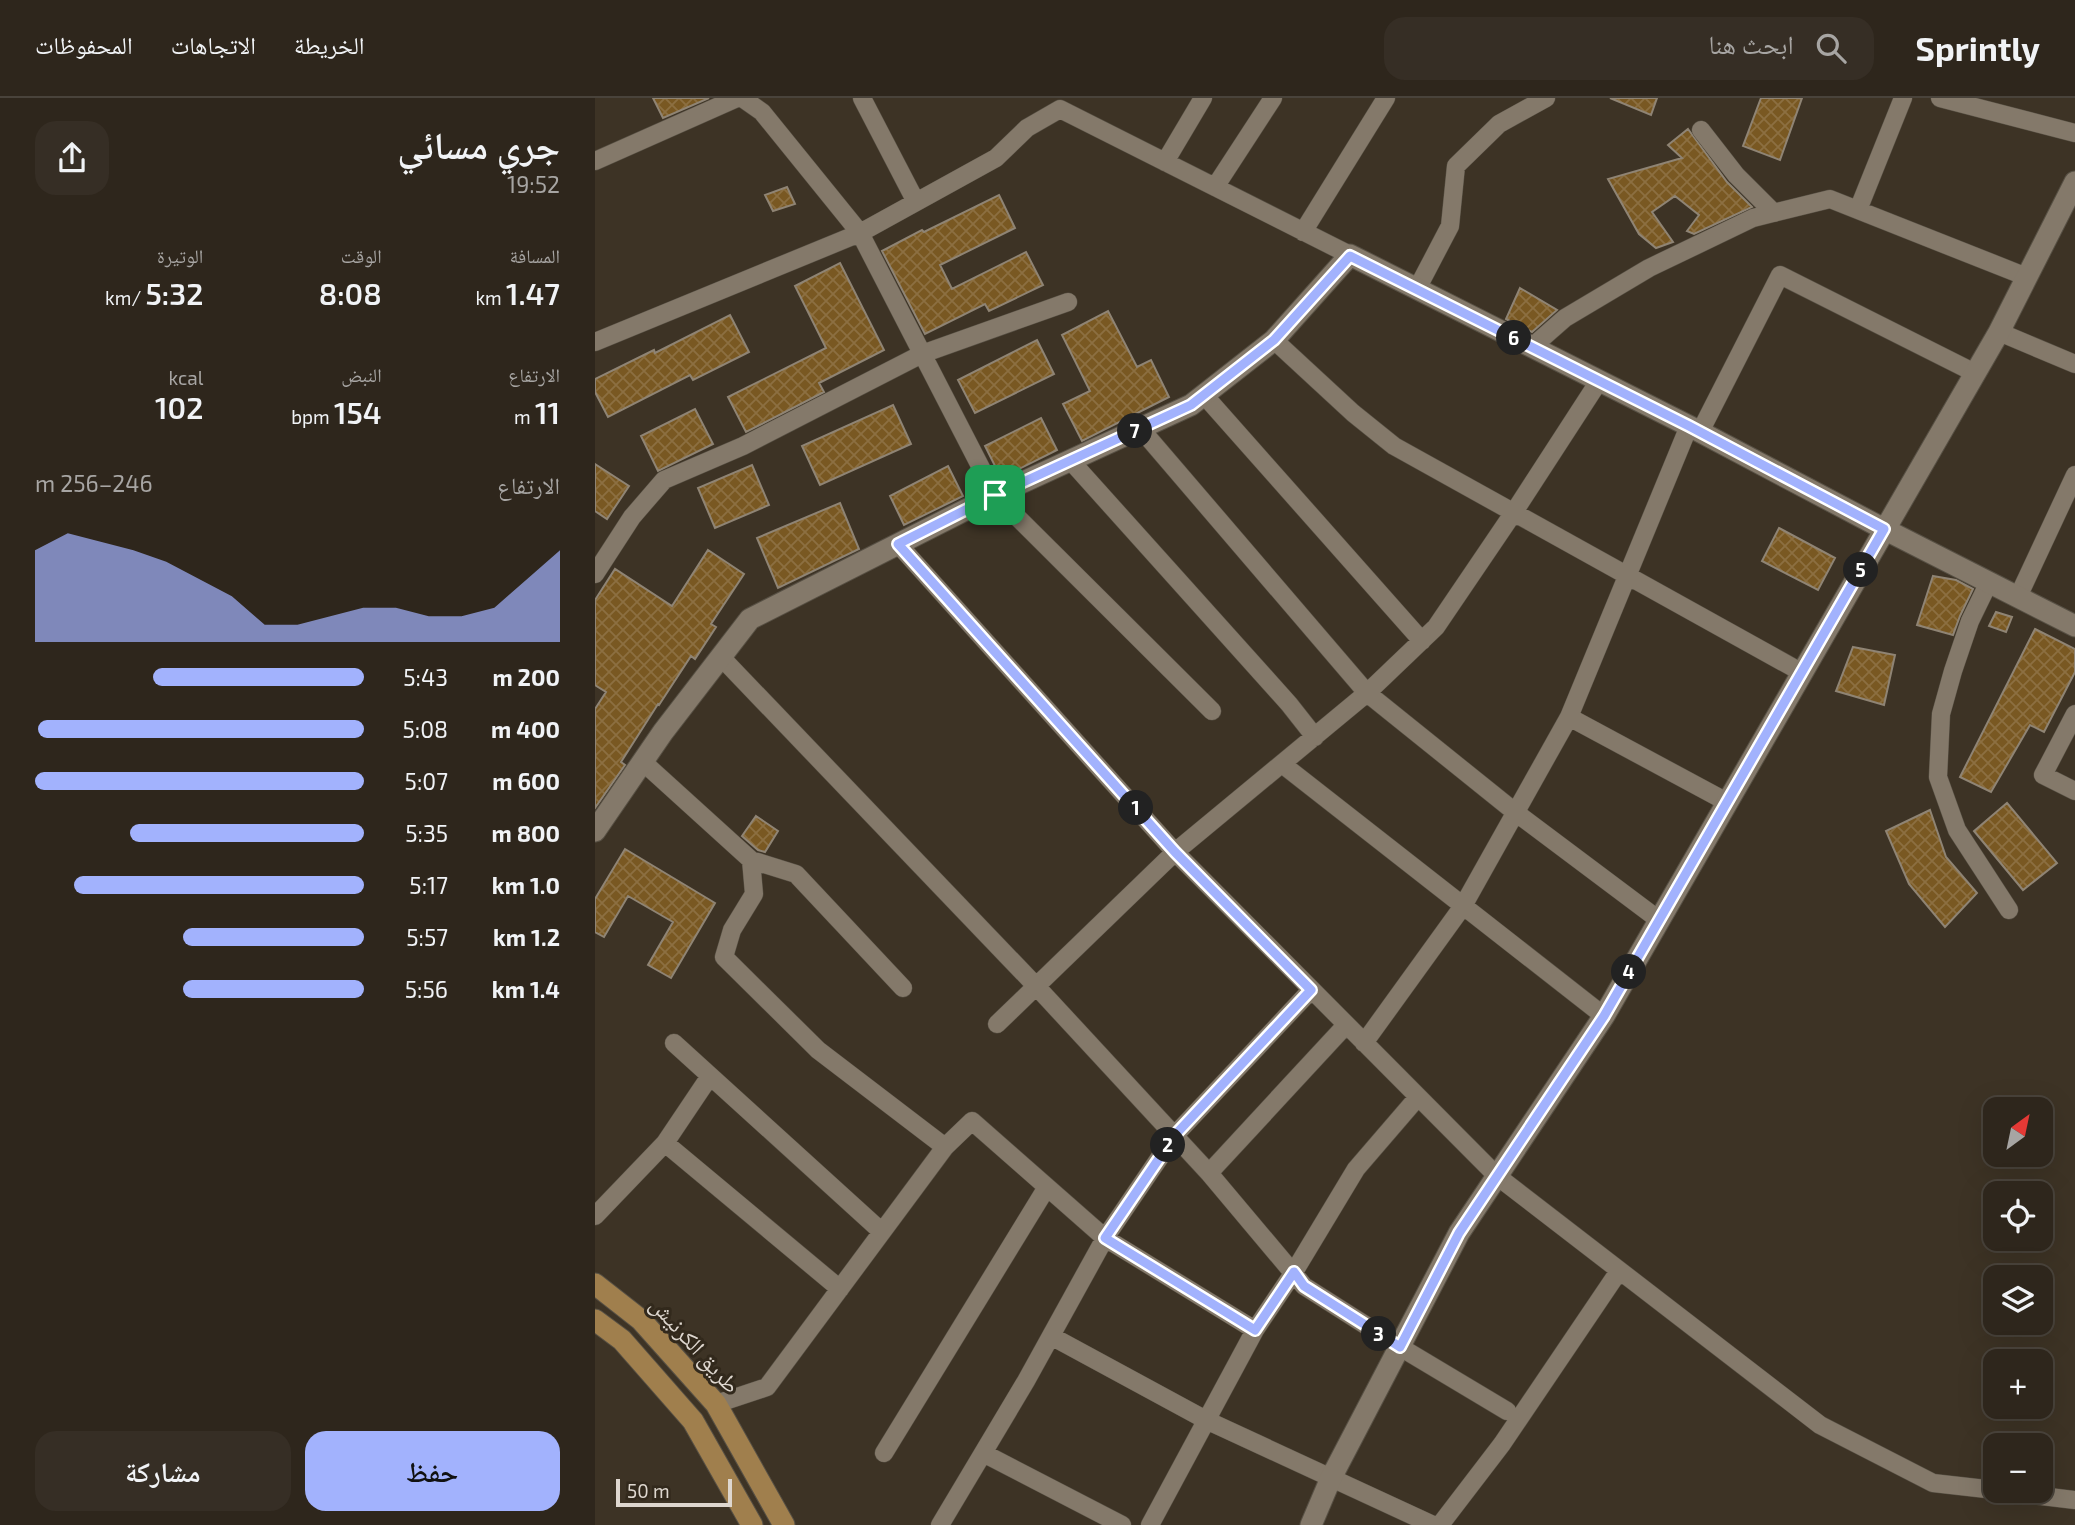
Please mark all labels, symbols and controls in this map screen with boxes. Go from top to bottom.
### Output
search box [1384,17,1874,80]
text: ابحث هنا [1709,28,1794,59]
text: Sprintly [1916,28,2040,68]
icon: search [1812,29,1850,67]
text: المحفوظات [35,30,133,59]
text: الاتجاهات [171,30,256,59]
text: الخريطة [294,30,365,59]
button: share [35,121,109,195]
text: جري مسائي [397,121,560,167]
text: 19:52 [507,170,560,198]
text: الوتيرة [157,244,203,267]
text: الوقت [341,244,382,267]
text: المسافة [510,244,560,267]
text: 5:32 [146,275,203,311]
text: 8:08 [319,275,382,311]
text: 1.47 [506,275,560,311]
text: /km [105,286,146,309]
text: km [475,286,506,309]
pin: 6 [1497,320,1531,356]
text: 6 [1508,326,1519,349]
text: النبض [341,363,382,386]
text: الارتفاع [508,363,560,386]
text: kcal [169,366,203,389]
text: 102 [155,389,203,425]
text: 154 [334,394,382,430]
text: 11 [535,394,560,430]
text: bpm [291,405,334,428]
text: m [514,405,535,428]
pin: 7 [1117,414,1153,448]
text: 7 [1129,419,1140,442]
pin [965,465,1025,525]
text: 246–256 m [35,469,153,497]
text: الارتفاع [497,471,560,499]
icon: arrive [976,476,1014,514]
pin: 5 [1843,552,1879,588]
text: 5 [1855,558,1866,581]
text: 5:43 [403,663,448,691]
text: 200 m [492,663,560,691]
text: 5:08 [402,715,448,743]
text: 400 m [491,715,560,743]
text: 5:07 [405,767,448,795]
text: 600 m [492,767,560,795]
pin: 1 [1119,790,1153,826]
text: 1 [1131,796,1140,819]
text: 5:35 [405,819,448,847]
text: 800 m [491,819,560,847]
text: 5:17 [409,871,448,899]
text: 1.0 km [492,871,560,899]
text: 5:57 [406,923,448,951]
text: 1.2 km [493,923,560,951]
pin: 4 [1611,954,1647,990]
text: 4 [1622,960,1635,983]
text: 5:56 [405,975,448,1003]
text: 1.4 km [492,975,560,1003]
north arrow [1983,1097,2053,1167]
map controls [1983,1097,2053,1503]
pin: 2 [1151,1128,1185,1162]
text: 2 [1162,1133,1173,1156]
button: locate [1983,1181,2053,1251]
button: layers [1983,1265,2053,1335]
street label: طريق الكرنيش [644,1290,746,1399]
pin: 3 [1361,1316,1397,1352]
text: 3 [1373,1322,1384,1345]
button: + [1983,1349,2053,1419]
button: مشاركة [35,1431,291,1511]
button: حفظ [305,1431,560,1511]
button: − [1983,1433,2053,1503]
scale bar [616,1476,731,1508]
text: 50 m [627,1479,670,1502]

